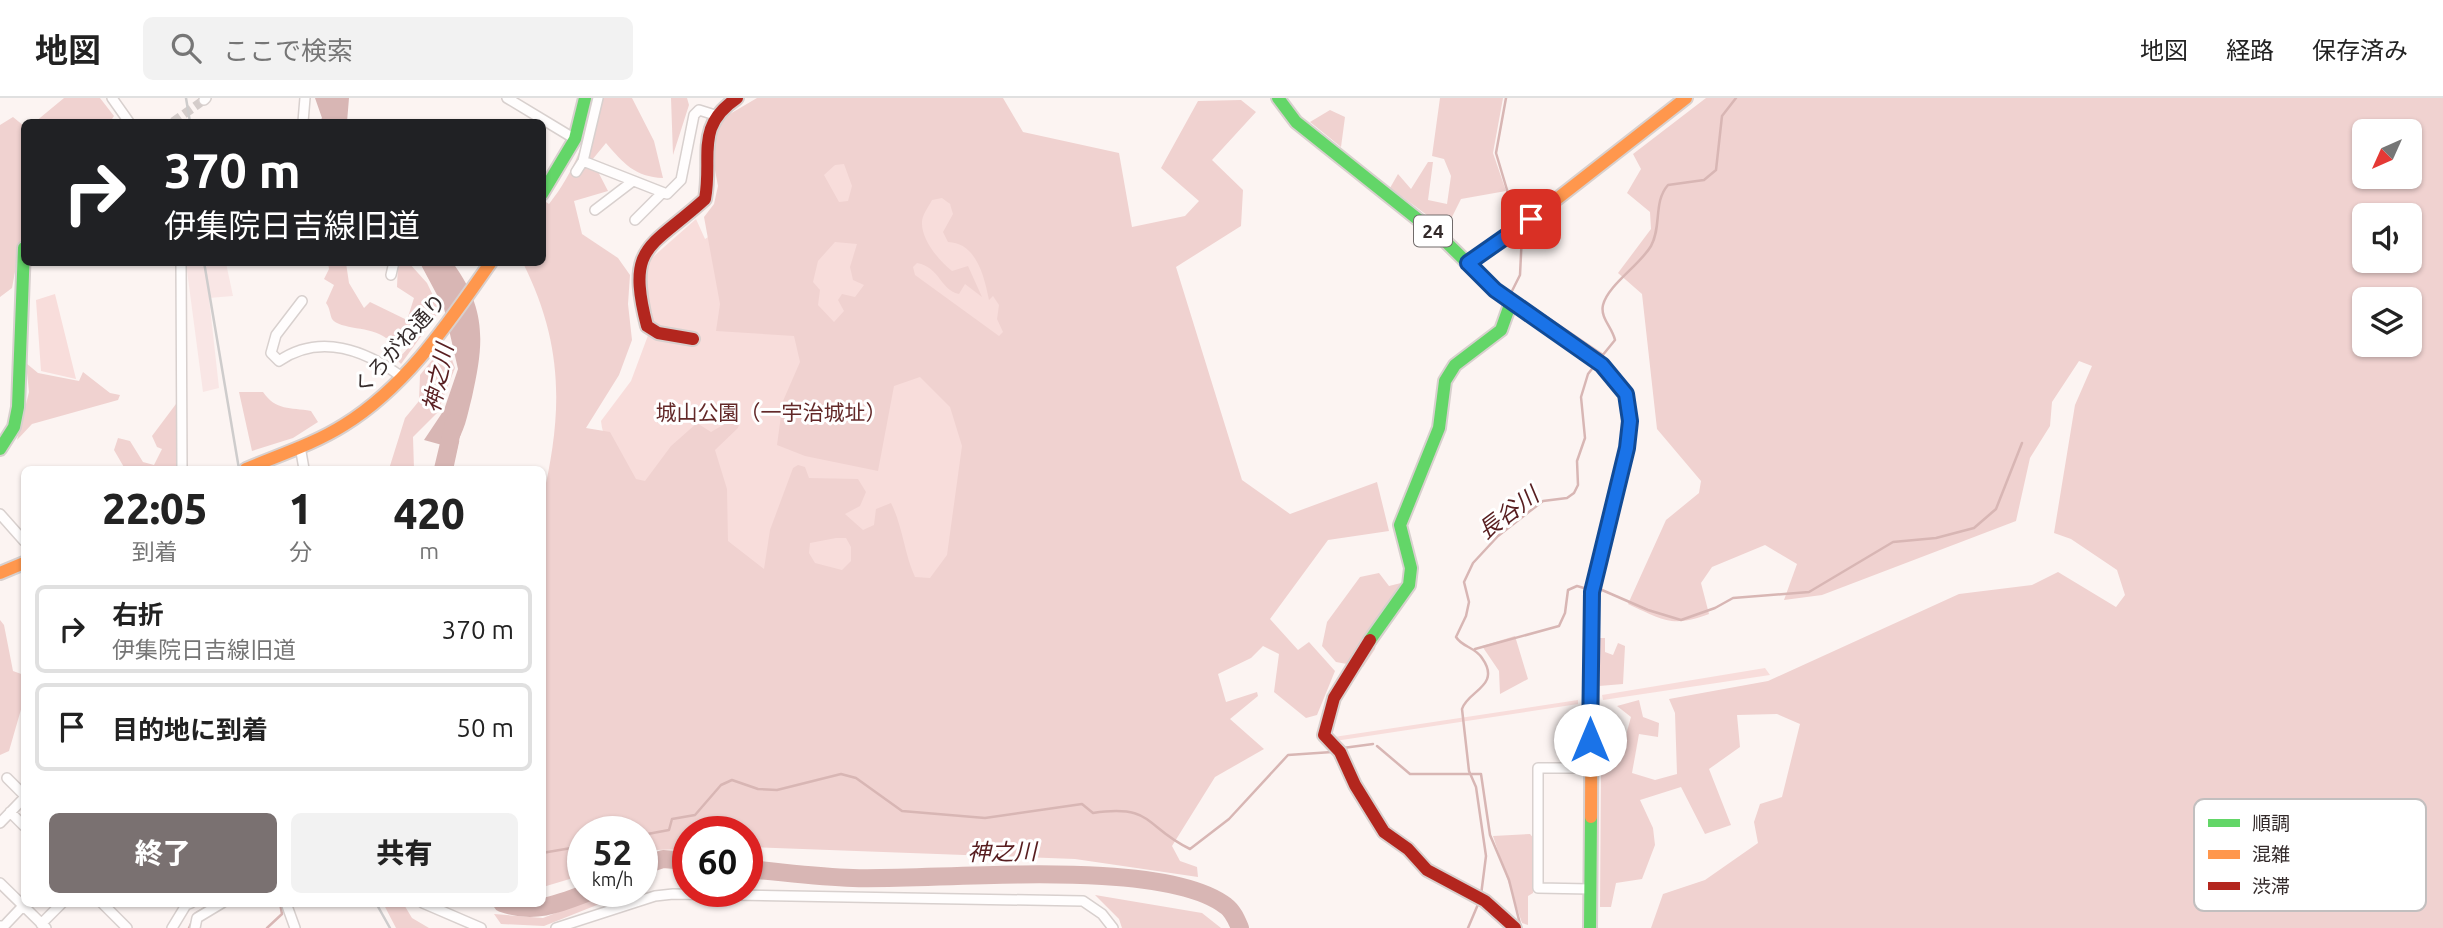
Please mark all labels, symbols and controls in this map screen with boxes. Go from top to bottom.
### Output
search box [143,17,633,80]
icon: search [167,29,205,67]
text: 地図 [35,31,101,68]
text: ここで検索 [223,36,353,65]
text: 地図 [2140,37,2188,64]
text: 経路 [2226,37,2274,64]
text: 保存済み [2312,37,2408,64]
north arrow [2352,119,2422,189]
map controls [2352,119,2422,357]
text: 370 m [164,142,301,197]
icon: right [49,147,140,238]
pin [1501,189,1561,249]
icon: arrive [1512,200,1550,238]
button: sound [2352,203,2422,273]
text: 伊集院日吉線旧道 [164,207,420,243]
road number: 24 [1414,216,1452,246]
button: layers [2352,287,2422,357]
street label: くろがね通り [348,288,450,398]
water label: 神之川 [418,339,458,414]
park label: 城山公園（一宇治城址） [656,400,887,424]
water label: 長谷川 [1473,480,1545,543]
text: 22:05 [102,485,207,532]
text: 1 [289,485,312,532]
text: 420 [394,490,465,537]
text: m [419,538,439,563]
text: 到着 [132,539,178,564]
text: 分 [289,539,312,564]
text: 右折 [112,600,164,629]
icon: right [53,610,91,648]
text: 370 m [442,615,514,644]
text: 伊集院日吉線旧道 [112,637,296,662]
position arrow [1553,703,1627,777]
icon: arrive [53,708,91,746]
text: 50 m [456,713,514,742]
text: 目的地に到着 [112,715,268,744]
legend [2194,799,2426,911]
text: 順調 [2252,812,2290,834]
button: 終了 [49,813,277,893]
button: 共有 [291,813,518,893]
speed limit sign: 60 [672,816,763,907]
text: 52 [593,832,632,872]
water label: 神之川 [967,838,1040,865]
text: 混雑 [2252,843,2290,865]
text: km/h [592,869,633,889]
text: 渋滞 [2252,875,2290,897]

